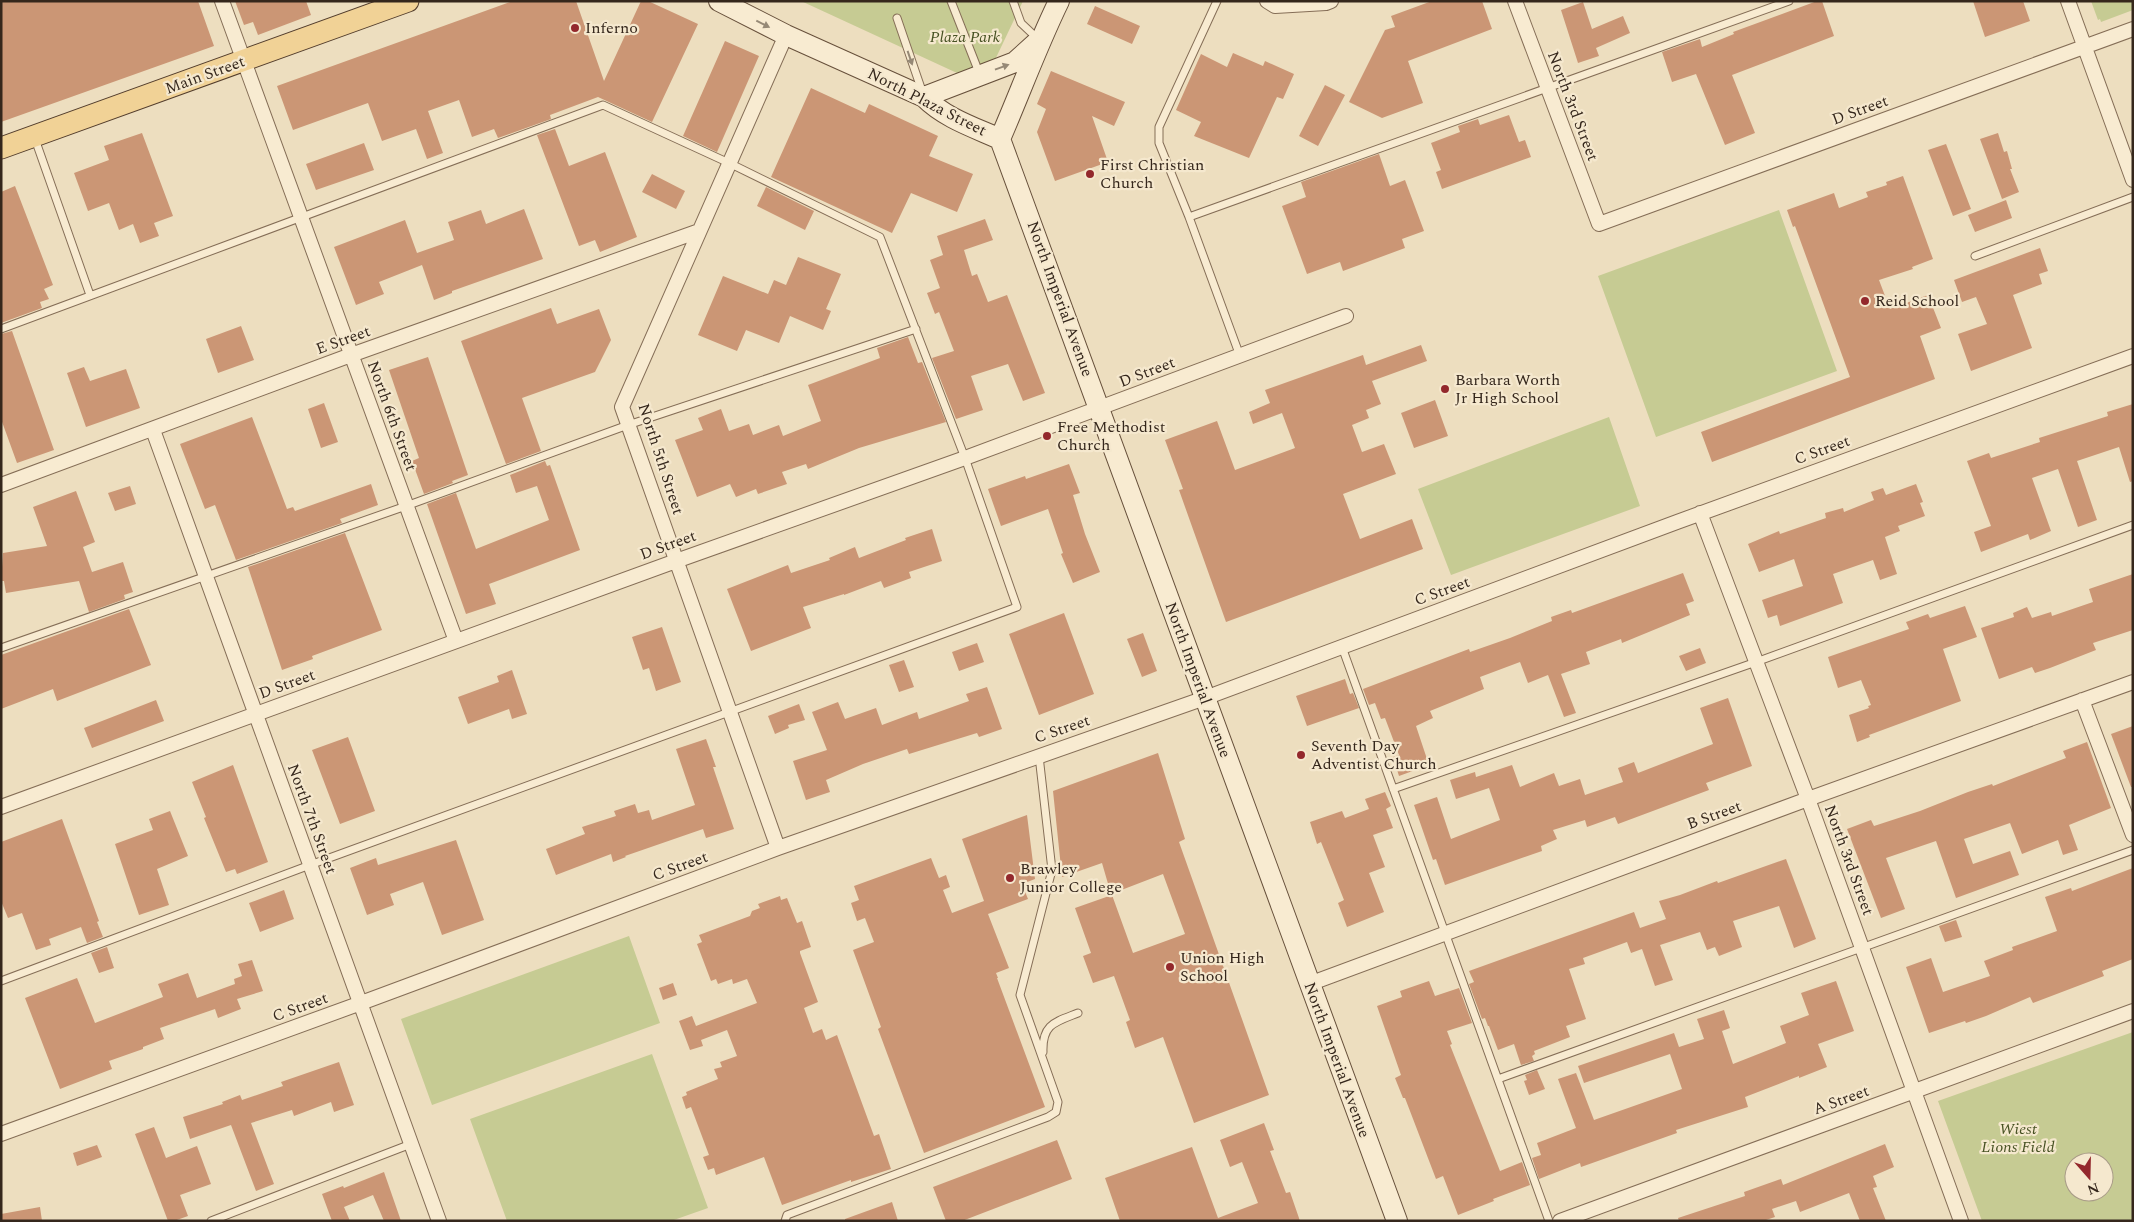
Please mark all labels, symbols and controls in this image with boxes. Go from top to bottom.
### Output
place label: Inferno [585,16,638,40]
one-way arrow [756,20,770,28]
marker: Inferno [569,22,581,34]
park label: Plaza Park [930,25,1001,49]
street label: North 3rd Street [1541,48,1605,165]
street label: Main Street [162,49,249,101]
one-way arrow [907,50,915,65]
street label: North Plaza Street [863,62,991,143]
one-way arrow [995,63,1010,71]
street label: D Street [1828,89,1892,131]
place label: First Christian Church [1100,153,1204,195]
marker: First Christian Church [1084,168,1096,180]
street label: North Imperial Avenue [1021,218,1099,380]
place label: Reid School [1875,289,1959,313]
marker: Reid School [1859,295,1871,307]
street label: E Street [312,319,374,361]
street label: D Street [1115,350,1179,394]
street label: North 6th Street [361,358,423,475]
place label: Barbara Worth Jr High School [1455,368,1560,410]
marker: Barbara Worth Jr High School [1439,383,1451,395]
street label: North 5th Street [632,400,690,518]
place label: Free Methodist Church [1057,415,1166,457]
street label: C Street [1791,429,1853,471]
marker: Free Methodist Church [1041,430,1053,442]
street label: D Street [636,524,700,566]
street label: C Street [1411,570,1473,612]
street label: North Imperial Avenue [1159,599,1237,761]
street label: D Street [255,663,319,705]
street label: C Street [1031,708,1093,750]
place label: Seventh Day Adventist Church [1311,734,1437,776]
marker: Seventh Day Adventist Church [1295,749,1307,761]
street label: North 7th Street [281,761,343,878]
street label: B Street [1683,794,1745,836]
street label: North 3rd Street [1818,801,1880,919]
street label: C Street [649,845,711,887]
place label: Brawley Junior College [1020,857,1122,899]
marker: Brawley Junior College [1004,872,1016,884]
place label: Union High School [1180,946,1265,988]
marker: Union High School [1164,961,1176,973]
street label: North Imperial Avenue [1298,979,1376,1141]
street label: C Street [269,986,331,1028]
street label: A Street [1810,1079,1873,1121]
park label: Wiest Lions Field [1981,1117,2055,1159]
north arrow [2064,1152,2114,1202]
text: N [2084,1177,2102,1201]

